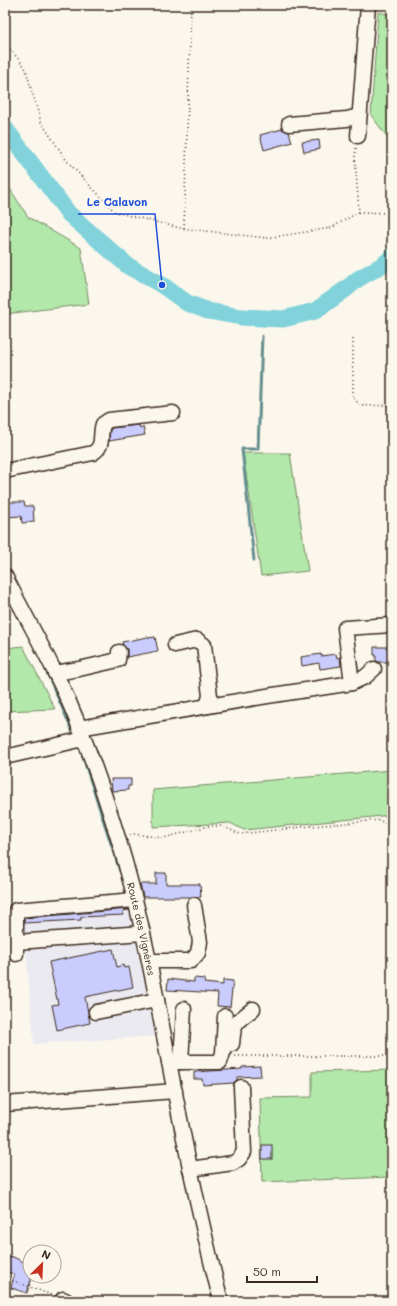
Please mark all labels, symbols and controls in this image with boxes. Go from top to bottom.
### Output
callout: Le Calavon [78,191,155,214]
text: Le Calavon [87,194,147,209]
street label: Route des Vignères [124,881,159,977]
north arrow [22,1244,62,1284]
text: N [39,1246,53,1263]
scale bar [247,1258,317,1284]
text: 50 m [253,1263,281,1279]

